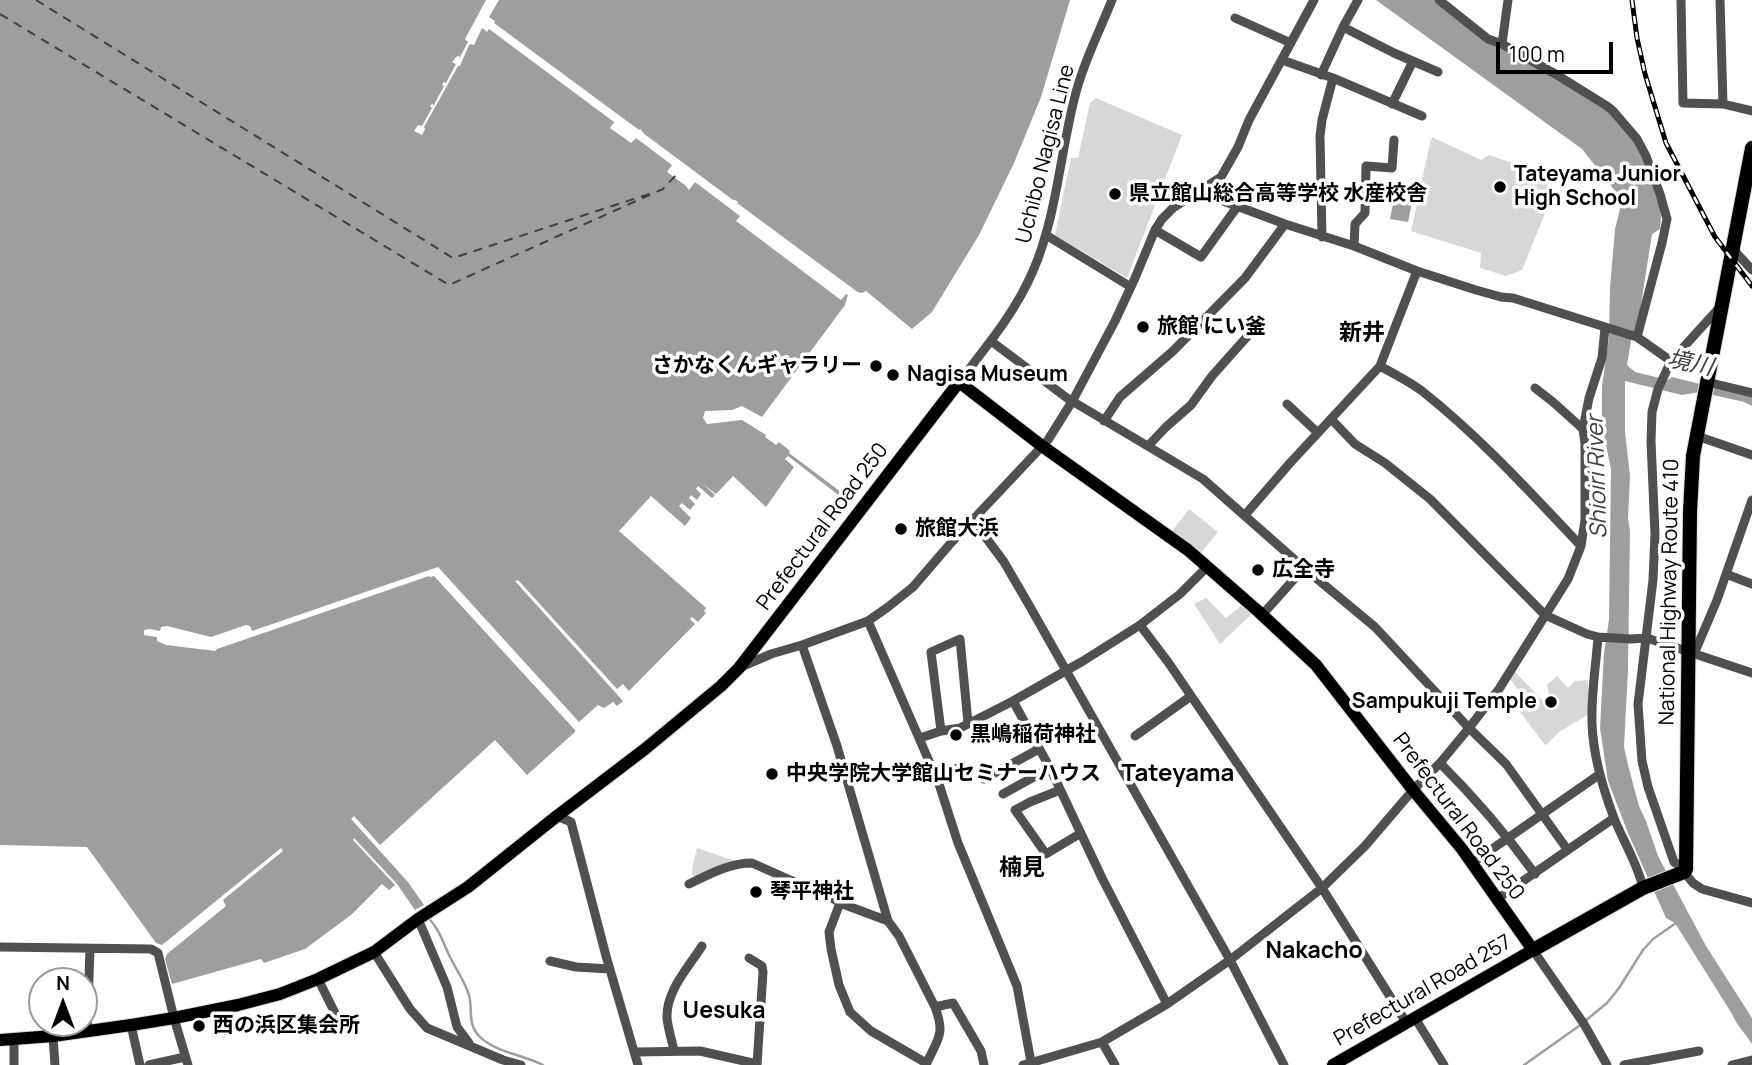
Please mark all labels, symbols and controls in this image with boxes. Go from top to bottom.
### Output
scale bar [1500,28,1617,72]
text: 100 m [1509,40,1565,68]
street label: Uchibo Nagisa Line [1012,62,1080,246]
place label: Tateyama Junior High School [1514,162,1681,212]
marker: Tateyama Junior High School [1492,179,1508,195]
place label: 県立館山総合高等学校 水産校舎 [1129,181,1427,207]
marker: 県立館山総合高等学校 水産校舎 [1107,186,1123,202]
place label: 旅館 にい釜 [1157,314,1266,340]
marker: 旅館 にい釜 [1135,319,1151,335]
district label: 新井 [1339,320,1385,348]
water label: 境川 [1665,346,1715,382]
place label: さかなくんギャラリー [652,353,862,379]
marker: さかなくんギャラリー [868,358,884,374]
place label: Nagisa Museum [907,362,1068,388]
marker: Nagisa Museum [885,367,901,383]
water label: Shioiri River [1582,415,1614,539]
street label: Prefectural Road 250 [752,438,894,616]
street label: National Highway Route 410 [1655,458,1685,726]
place label: 旅館大浜 [915,516,999,542]
marker: 旅館大浜 [893,521,909,537]
place label: 広全寺 [1272,557,1335,583]
marker: 広全寺 [1250,562,1266,578]
place label: Sampukuji Temple [1352,689,1537,715]
marker: Sampukuji Temple [1543,694,1559,710]
place label: 黒嶋稲荷神社 [970,722,1096,748]
marker: 黒嶋稲荷神社 [948,727,964,743]
street label: Prefectural Road 250 [1387,728,1529,906]
district label: Tateyama [1122,760,1234,788]
place label: 中央学院大学館山セミナーハウス [786,761,1101,787]
marker: 中央学院大学館山セミナーハウス [764,766,780,782]
district label: 楠見 [999,855,1045,883]
place label: 琴平神社 [770,879,854,905]
marker: 琴平神社 [748,884,764,900]
street label: Prefectural Road 257 [1330,930,1516,1052]
district label: Nakacho [1265,938,1363,966]
north arrow [28,967,98,1037]
text: N [56,970,70,996]
district label: Uesuka [683,998,765,1026]
place label: 西の浜区集会所 [213,1013,360,1039]
marker: 西の浜区集会所 [191,1018,207,1034]

